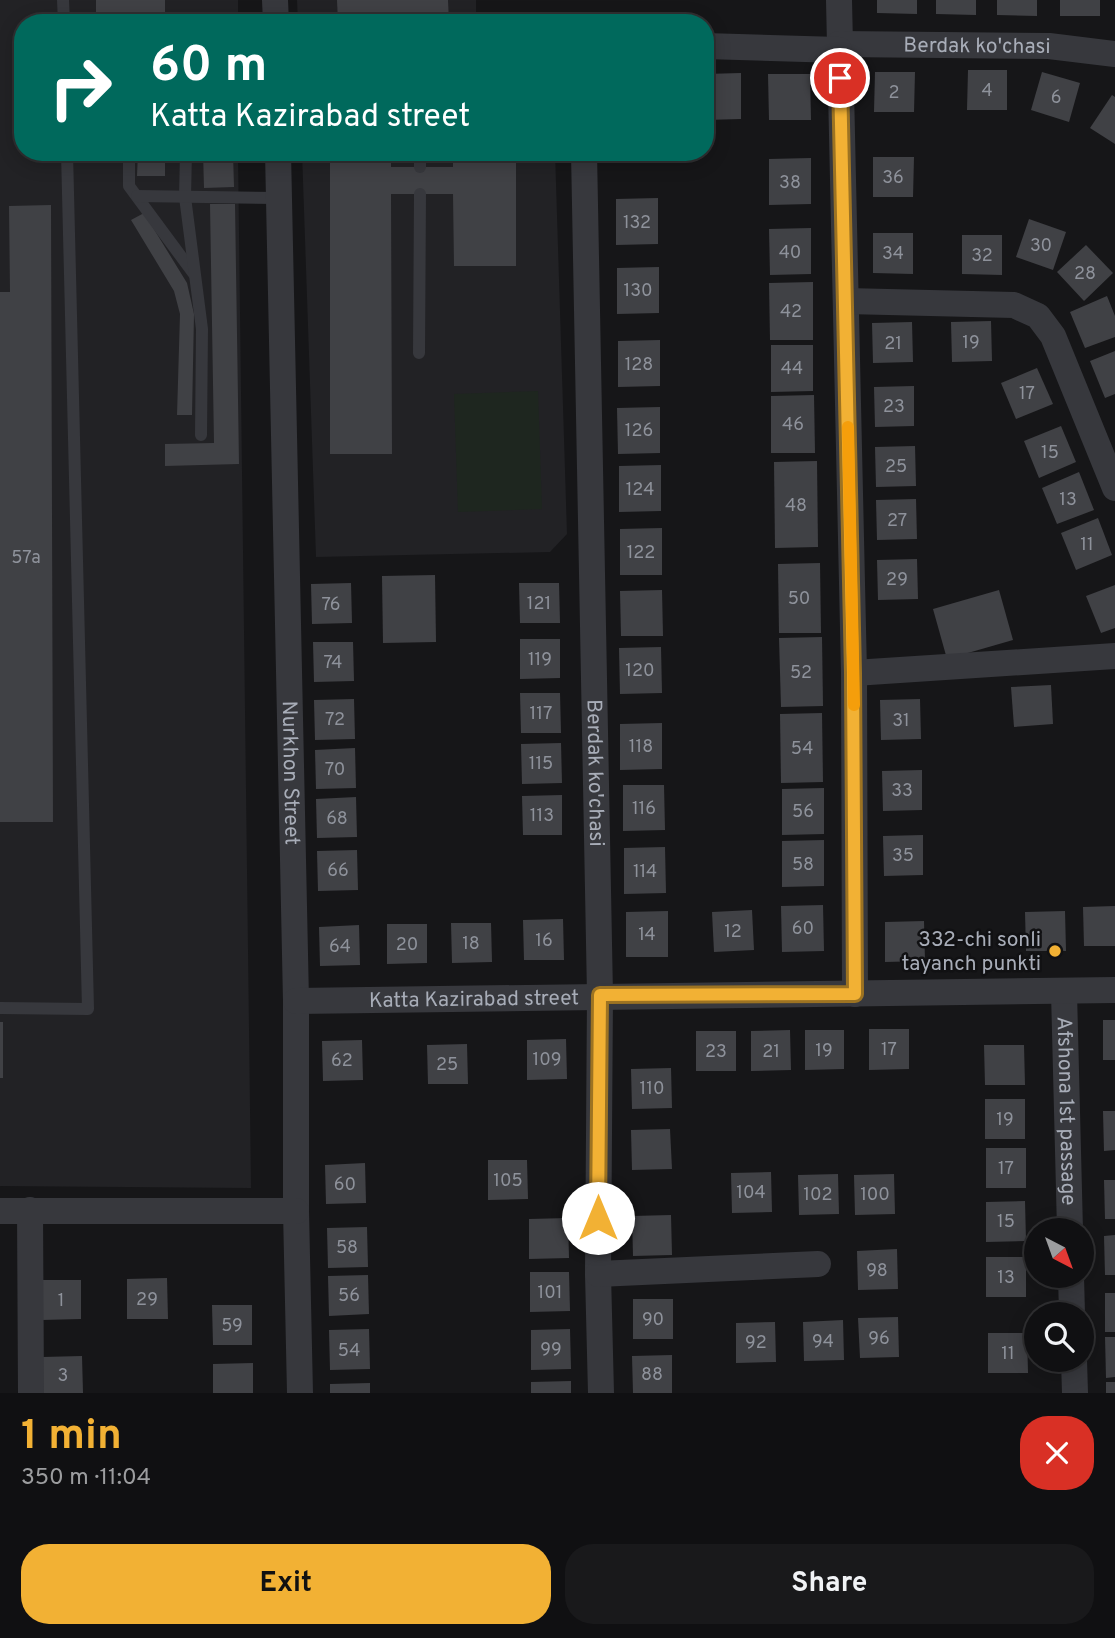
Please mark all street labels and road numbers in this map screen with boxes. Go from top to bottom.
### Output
street label: Berdak ko'chasi [903,33,1051,61]
street label: Berdak ko'chasi [579,699,609,847]
street label: Nurkhon Street [275,700,305,845]
street label: Katta Kazirabad street [369,985,579,1015]
street label: Afshona 1st passage [1050,1016,1081,1206]

